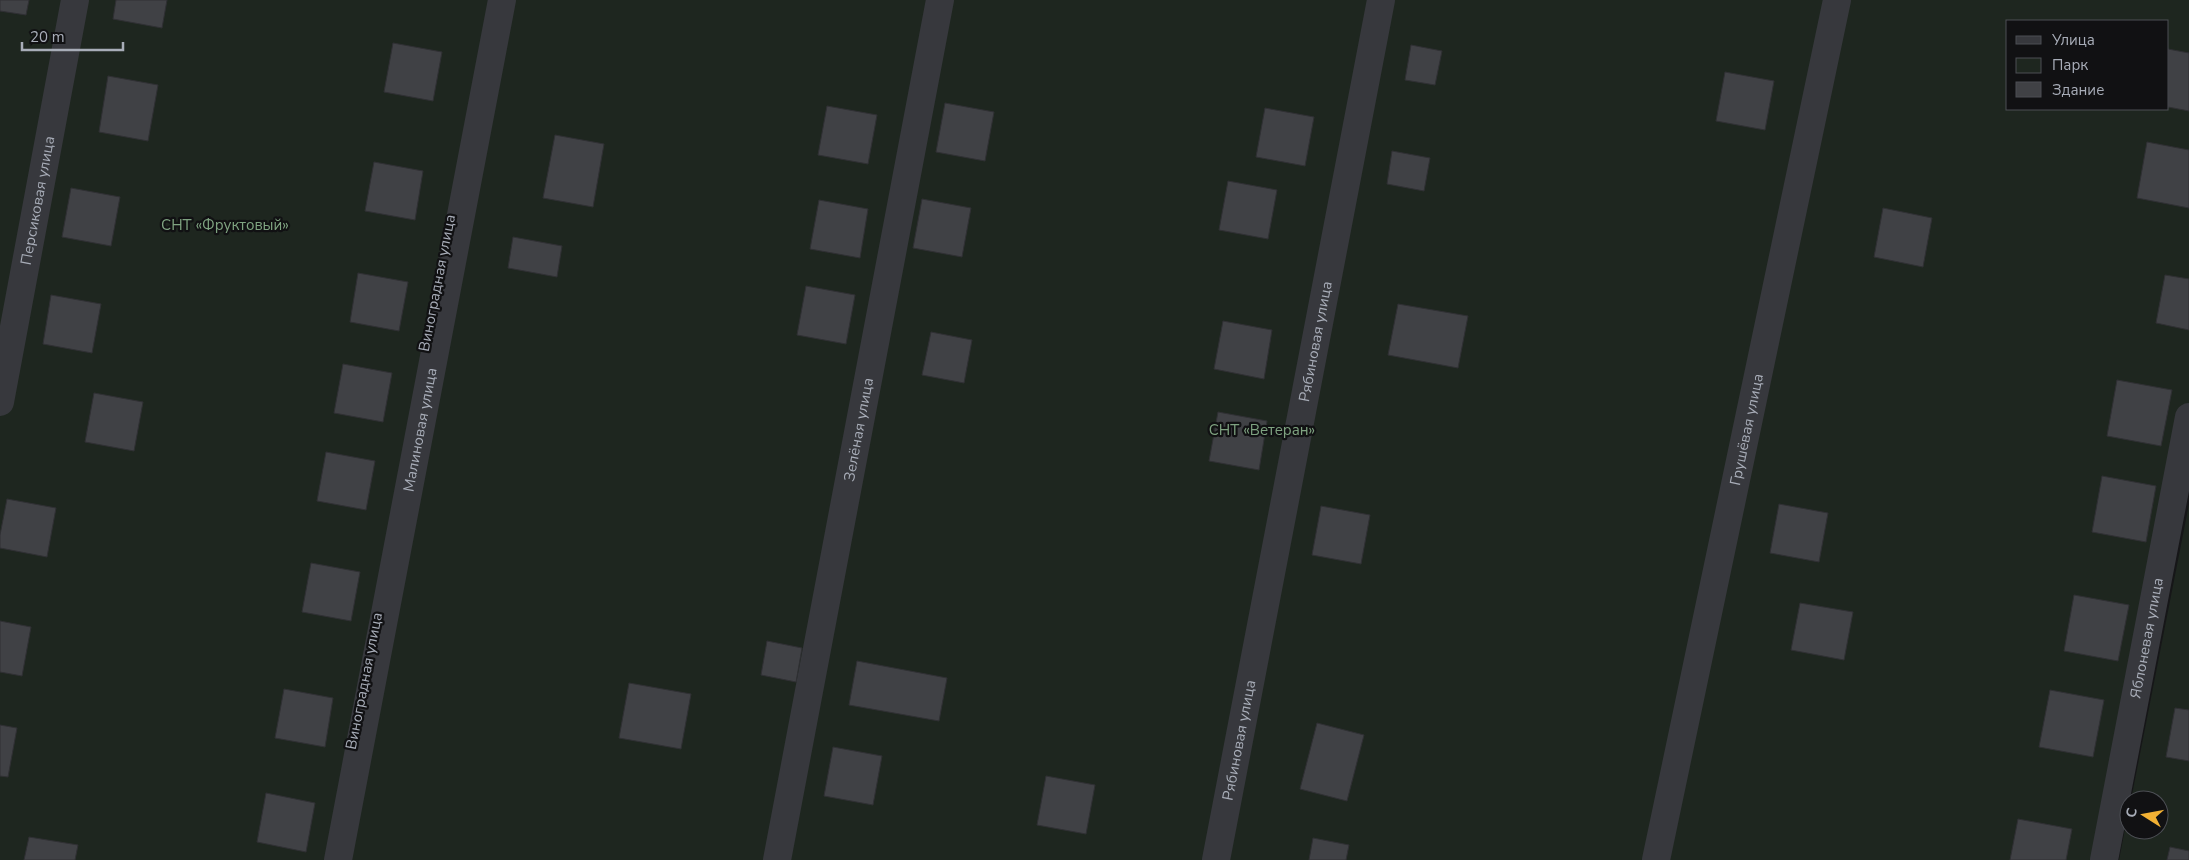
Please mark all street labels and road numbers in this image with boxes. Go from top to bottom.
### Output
street label: Персиковая улица [16,134,59,267]
street label: Виноградная улица [414,213,460,353]
street label: Рябиновая улица [1294,280,1337,403]
street label: Малиновая улица [398,366,442,493]
street label: Грушёвая улица [1725,372,1768,487]
street label: Зелёная улица [839,376,878,483]
street label: Яблоневая улица [2125,576,2168,700]
street label: Виноградная улица [341,611,387,751]
street label: Рябиновая улица [1218,678,1260,802]

